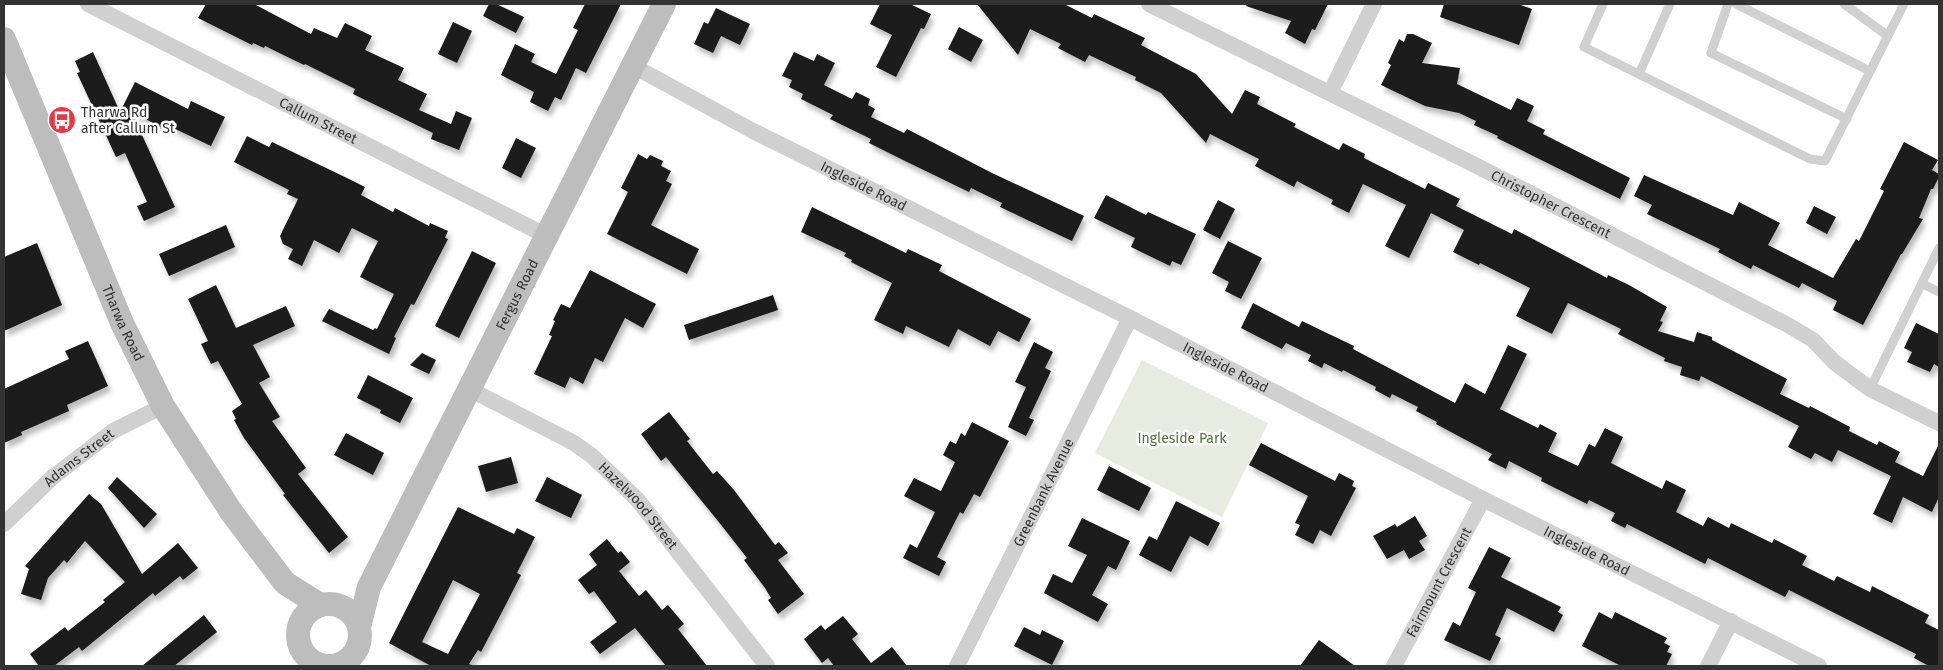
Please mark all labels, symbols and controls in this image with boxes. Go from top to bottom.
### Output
street label: Callum Street [276,94,361,148]
place label: Tharwa Rd after Callum St [81,104,176,137]
bus stop icon: Tharwa Rd after Callum St [47,105,77,135]
street label: Ingleside Road [818,158,909,215]
street label: Christopher Crescent [1488,167,1614,242]
street label: Fergus Road [492,257,542,333]
street label: Tharwa Road [98,282,148,364]
street label: Ingleside Road [1180,339,1271,397]
street label: Adams Street [40,425,118,490]
park label: Ingleside Park [1137,430,1227,447]
street label: Greenbank Avenue [1010,436,1078,549]
street label: Hazelwood Street [595,459,682,554]
street label: Ingleside Road [1541,523,1632,580]
street label: Fairmount Crescent [1403,524,1476,640]

